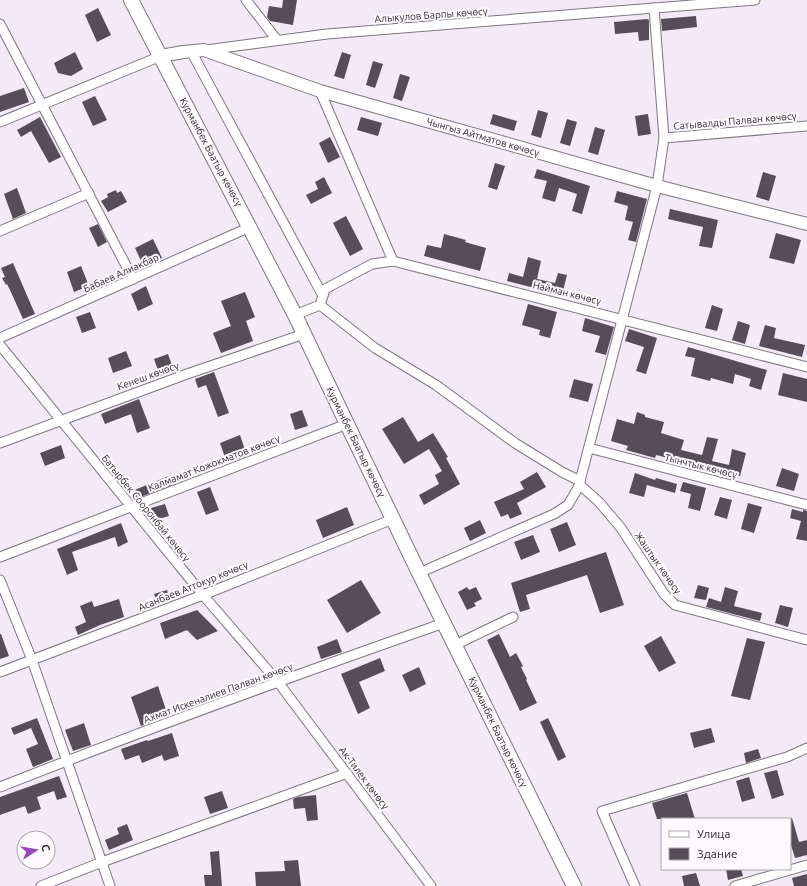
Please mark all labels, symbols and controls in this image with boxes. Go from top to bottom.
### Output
street label: Алыкулов Барпы көчөсү [374,6,488,24]
street label: Курманбек Баатыр көчөсү [178,96,244,208]
street label: Сатывалды Палван көчөсү [673,110,797,132]
street label: Чынгыз Айтматов көчөсү [425,116,541,158]
street label: Бабаев Алиакбар [82,251,160,295]
street label: Найман көчөсү [532,279,602,307]
street label: Кенеш көчөсү [116,360,180,392]
street label: Курманбек Баатыр көчөсү [324,385,388,499]
street label: Калмамат Кожокматов көчөсү [146,433,282,493]
street label: Батырбек Сооронбай көчөсү [100,452,192,564]
street label: Тынчтык көчөсү [664,452,739,480]
street label: Жаштык көчөсү [633,530,683,596]
street label: Асанбаев Аттокур көчөсү [137,559,250,613]
street label: Ахмат Искеналиев Палван көчөсү [142,661,294,725]
street label: Курманбек Баатыр көчөсү [466,675,530,789]
street label: Ак-Тилек көчөсү [337,745,391,811]
legend [661,818,791,870]
text: Улица [697,827,730,840]
north arrow [16,830,56,870]
text: С [39,843,52,853]
text: Здание [697,847,738,860]

